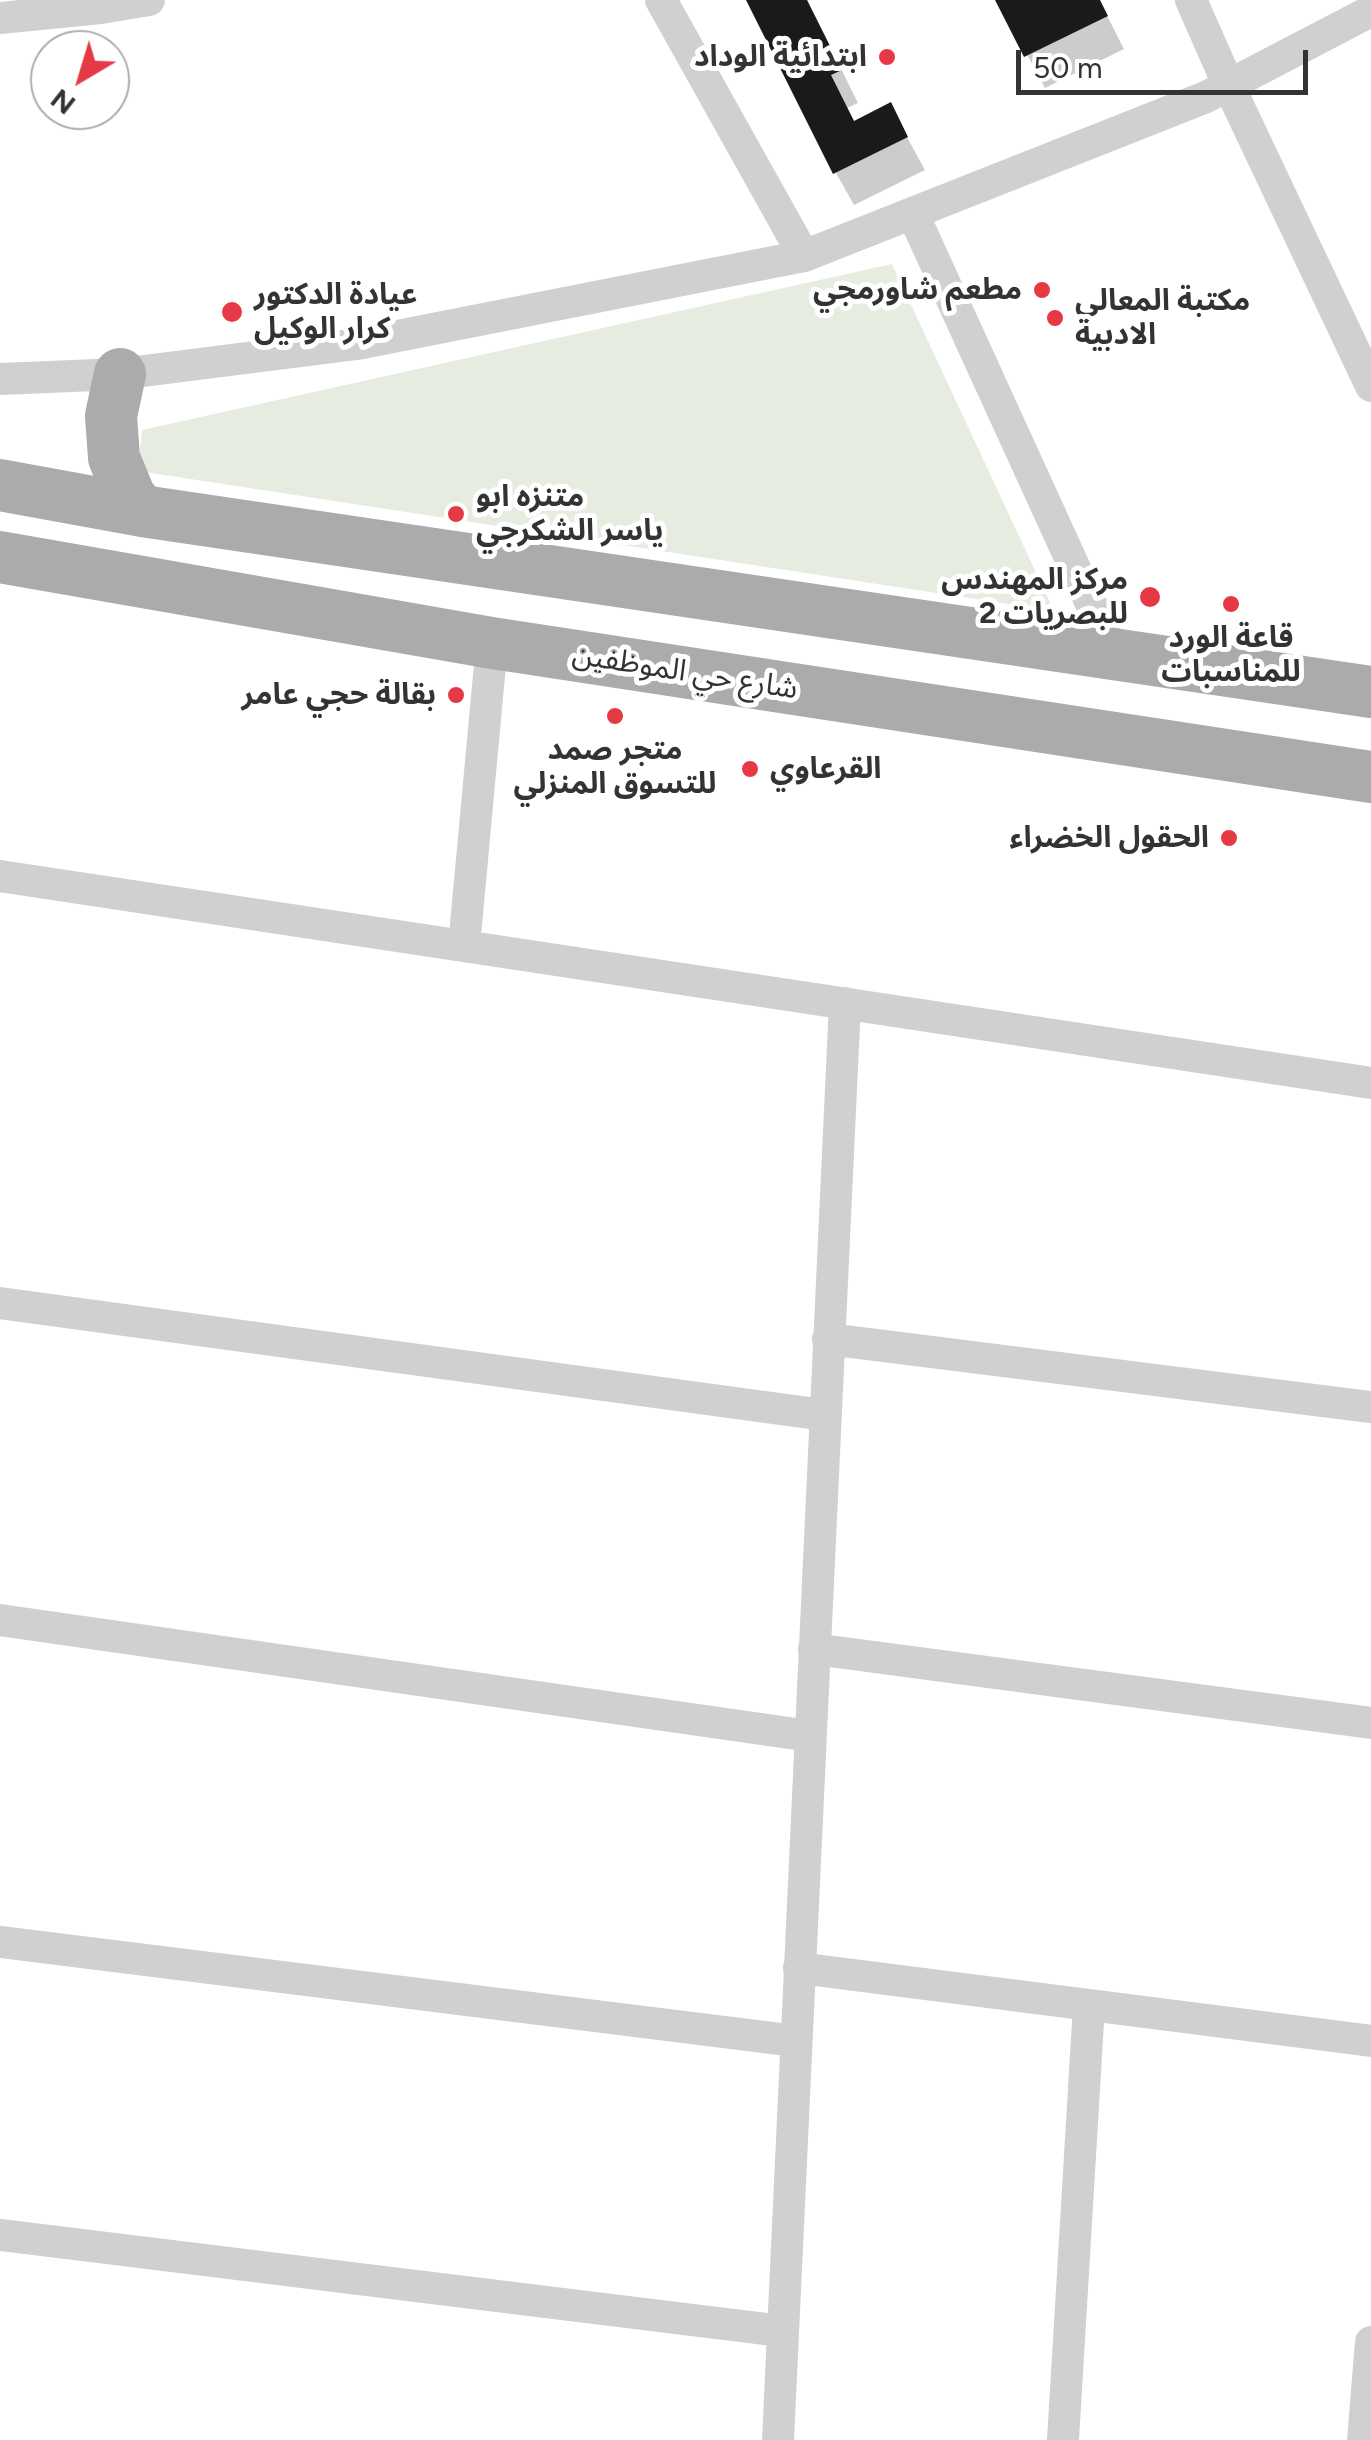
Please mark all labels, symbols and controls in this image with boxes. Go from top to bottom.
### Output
north arrow [30,30,130,130]
scale bar [1021,30,1314,92]
place label: ابتدائية الوداد [694,39,867,75]
marker: ابتدائية الوداد [876,46,898,68]
text: 50 m [1033,49,1102,86]
text: N [44,82,82,122]
place label: مطعم شاورمجي [813,272,1022,308]
place label: عيادة الدكتور كرار الوكيل [254,277,417,348]
marker: مطعم شاورمجي [1031,279,1053,301]
place label: مكتبة المعالي الادبية [1075,283,1250,354]
marker: عيادة الدكتور كرار الوكيل [219,299,245,325]
marker: مكتبة المعالي الادبية [1044,307,1066,329]
place label: متنزه ابو ياسر الشكرجي [476,479,664,550]
marker: متنزه ابو ياسر الشكرجي [445,503,467,525]
place label: مركز المهندس للبصريات 2 [941,562,1128,632]
marker: مركز المهندس للبصريات 2 [1137,584,1163,610]
marker: قاعة الورد للمناسبات [1220,593,1242,615]
place label: قاعة الورد للمناسبات [1161,620,1301,690]
street label: شارع حي الموظفين [570,636,800,708]
place label: بقالة حجي عامر [242,677,436,713]
marker: بقالة حجي عامر [445,684,467,706]
marker: متجر صمد للتسوق المنزلي [604,705,626,727]
place label: متجر صمد للتسوق المنزلي [514,732,716,802]
place label: القرعاوي [770,751,882,787]
marker: القرعاوي [739,758,761,780]
place label: الحقول الخضراء [1009,820,1209,856]
marker: الحقول الخضراء [1218,827,1240,849]

